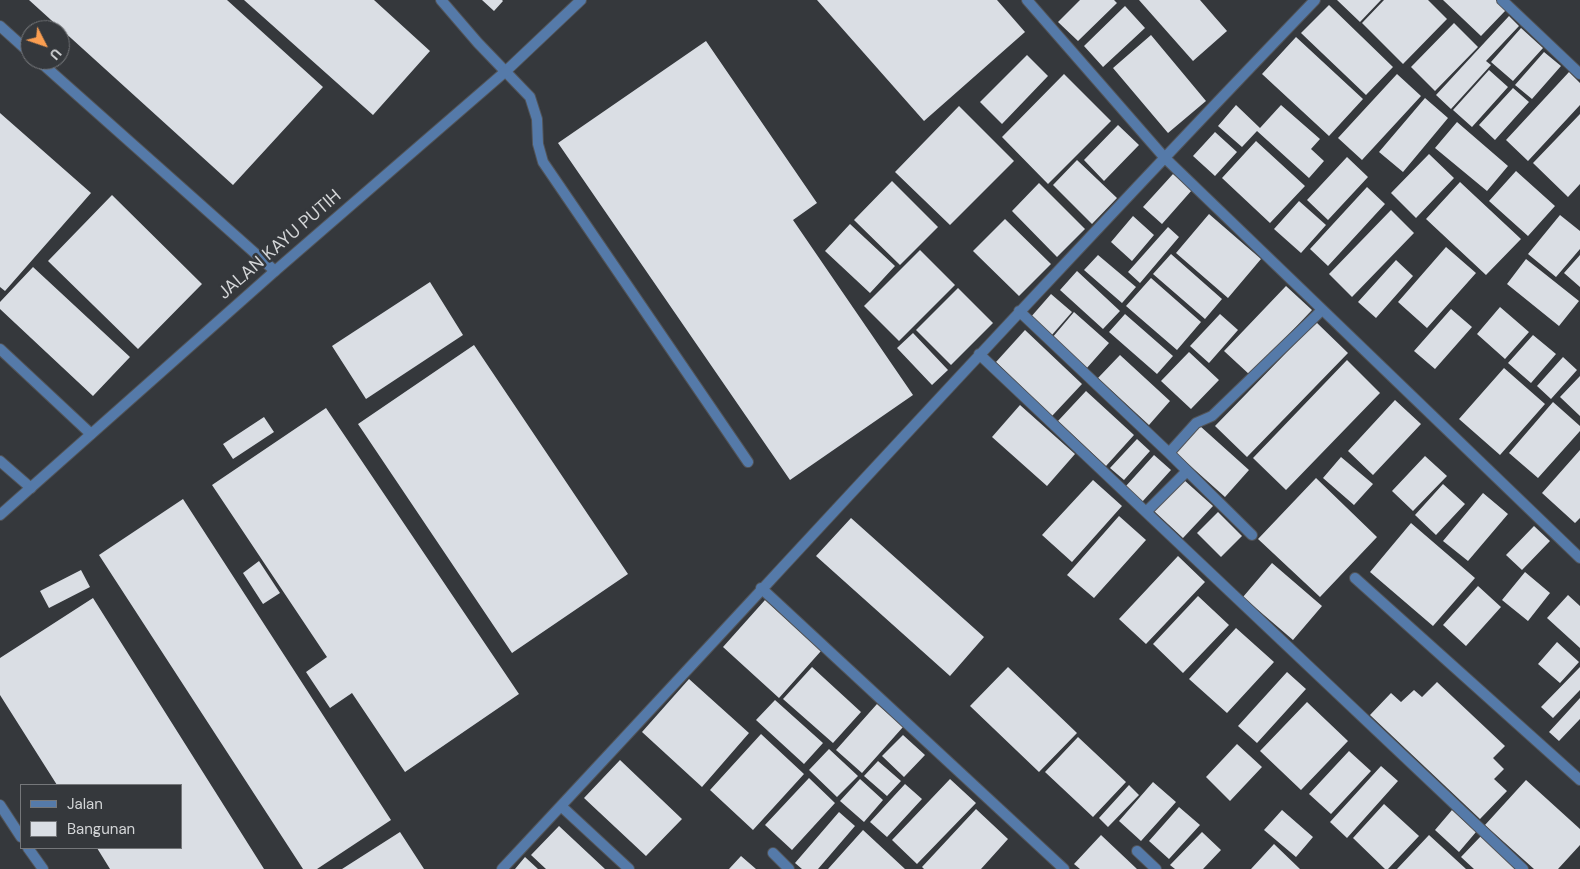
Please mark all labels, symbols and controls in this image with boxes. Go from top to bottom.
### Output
north arrow [20,20,70,70]
text: U [46,45,66,64]
street label: JALAN KAYU PUTIH [214,186,346,304]
legend [20,784,182,849]
text: Jalan [67,794,103,814]
text: Bangunan [67,819,135,839]

